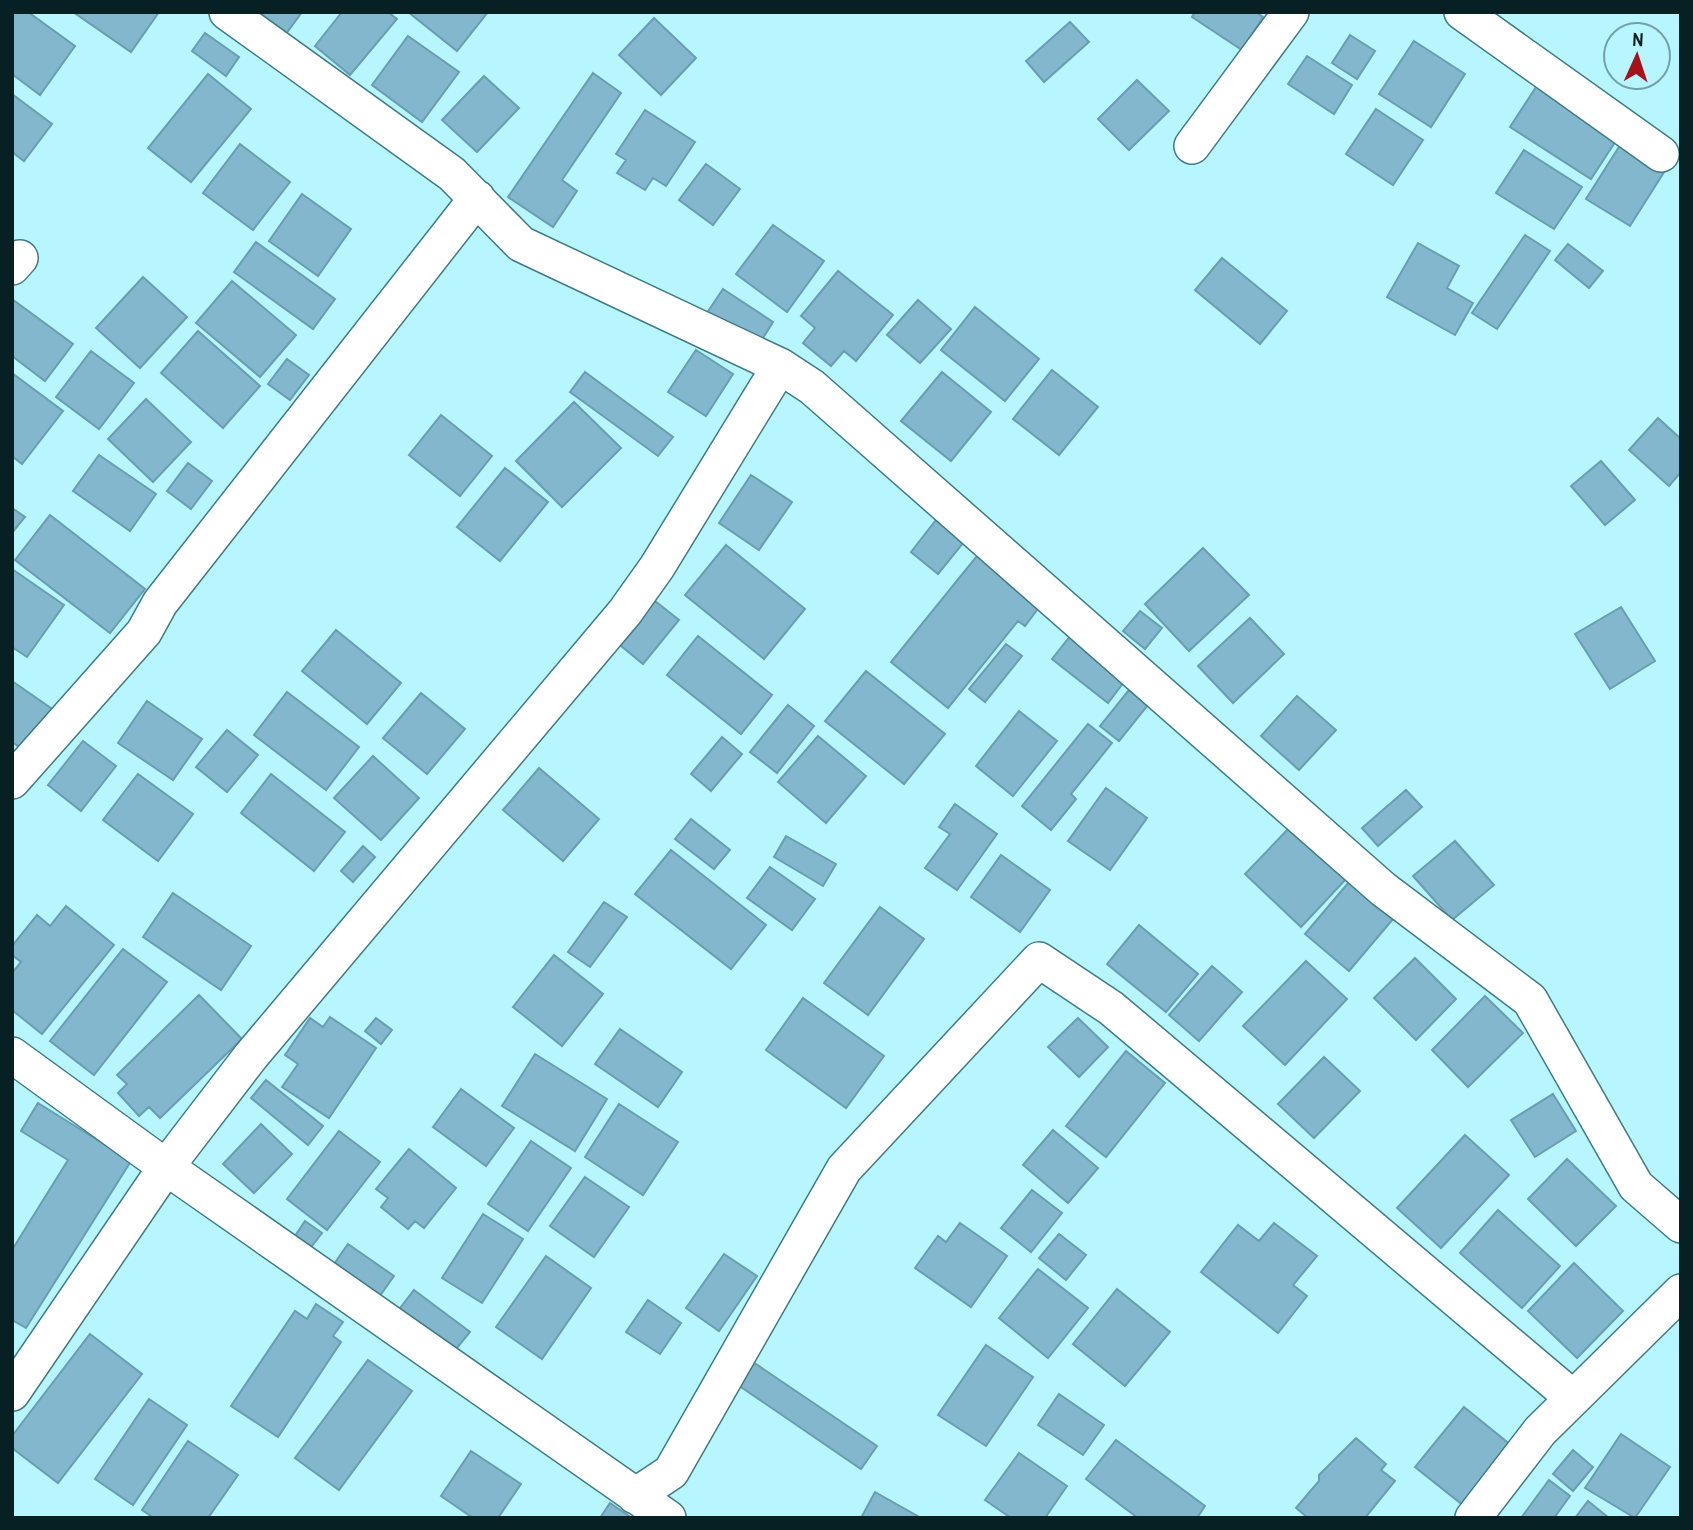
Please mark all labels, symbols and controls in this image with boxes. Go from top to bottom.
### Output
north arrow [1602,21,1672,91]
text: N [1632,26,1644,52]

